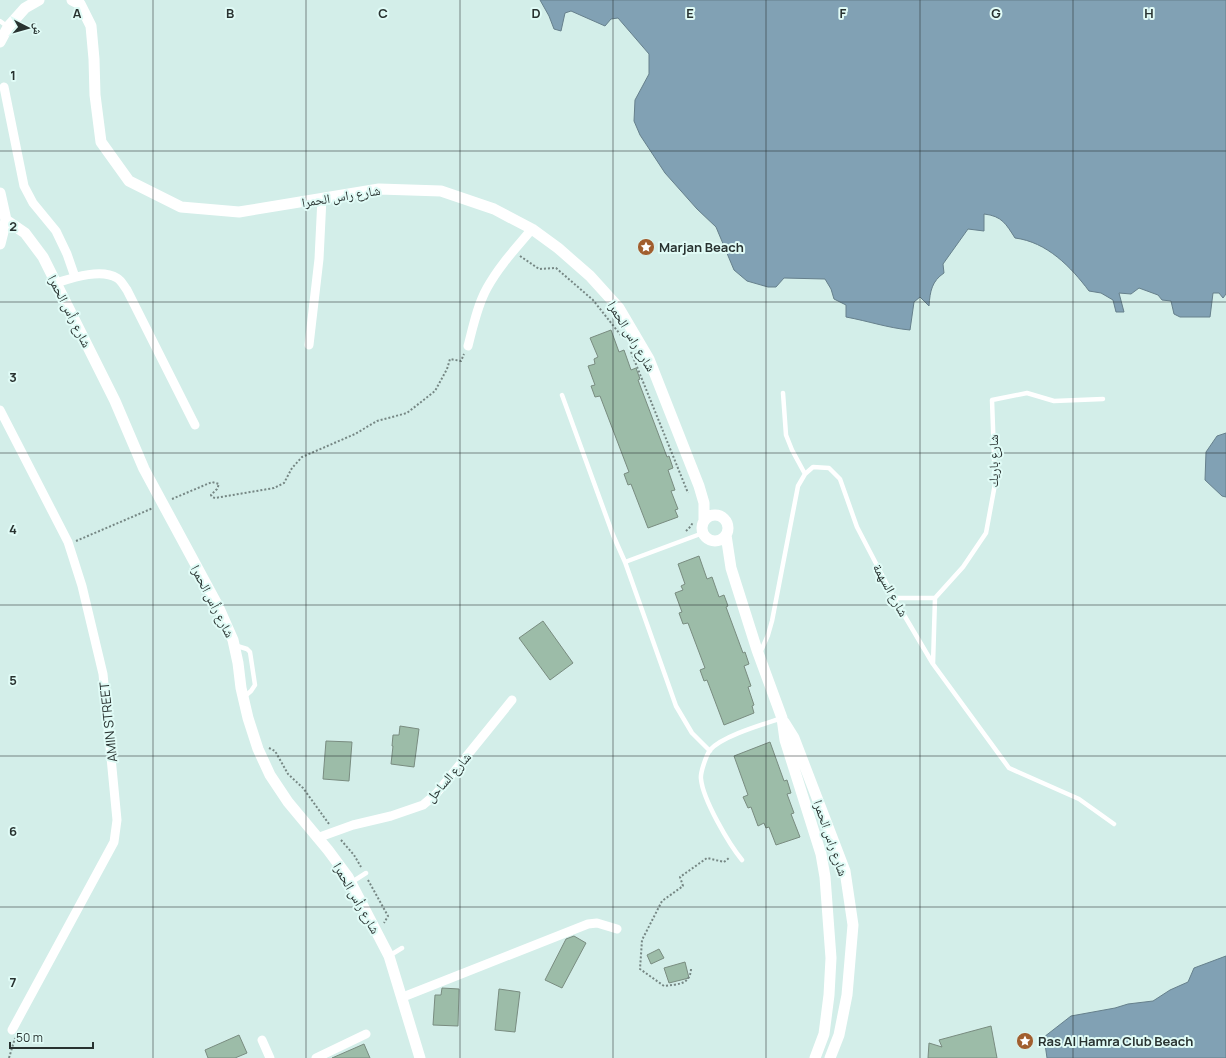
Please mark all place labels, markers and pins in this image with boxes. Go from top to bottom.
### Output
place icon: Marjan Beach [636,237,656,257]
place label: Marjan Beach [659,238,744,256]
place icon: Ras Al Hamra Club Beach [1015,1031,1035,1051]
place label: Ras Al Hamra Club Beach [1038,1032,1193,1050]

